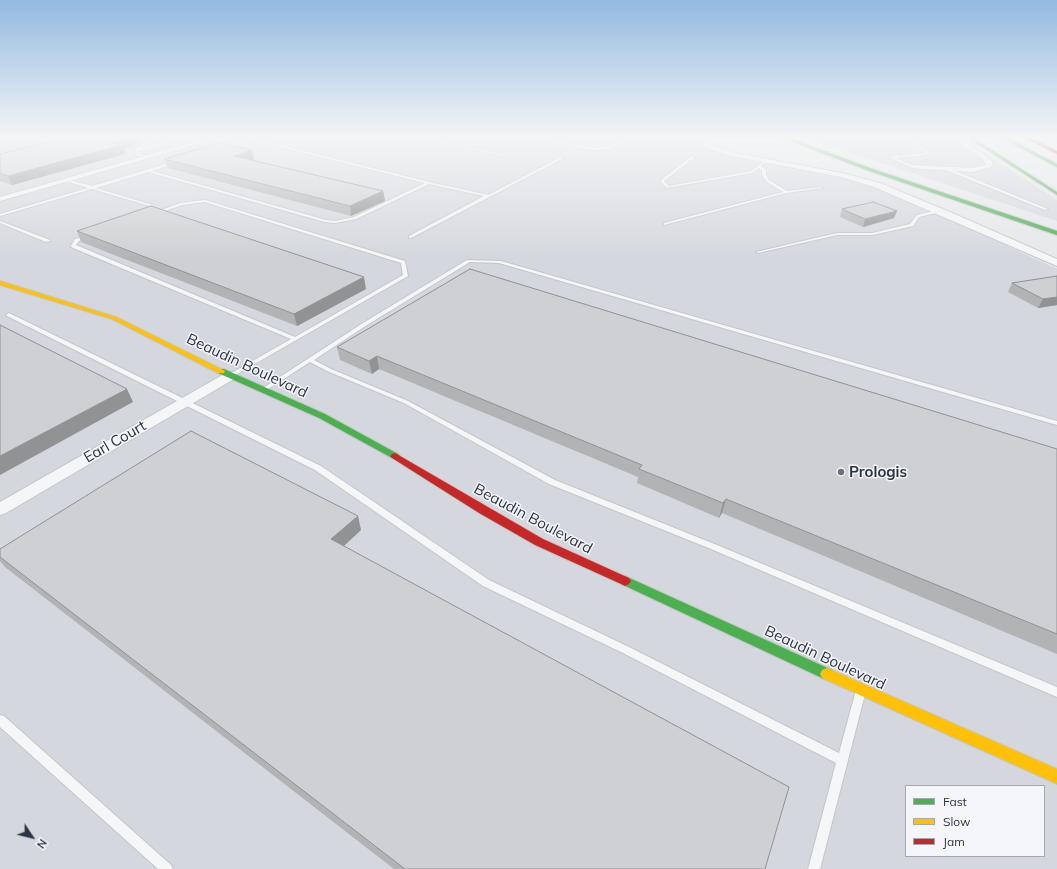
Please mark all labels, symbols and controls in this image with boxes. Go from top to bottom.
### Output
street label: Beaudin Boulevard [184,330,310,402]
street label: Earl Court [81,417,149,467]
place label: Prologis [849,463,907,481]
marker: Prologis [836,467,846,477]
street label: Beaudin Boulevard [471,480,595,558]
street label: Beaudin Boulevard [762,622,888,694]
legend [905,785,1045,857]
text: Fast [943,794,967,809]
text: Slow [943,814,971,829]
north arrow [12,817,52,857]
text: Jam [943,834,965,849]
text: N [34,836,50,851]

